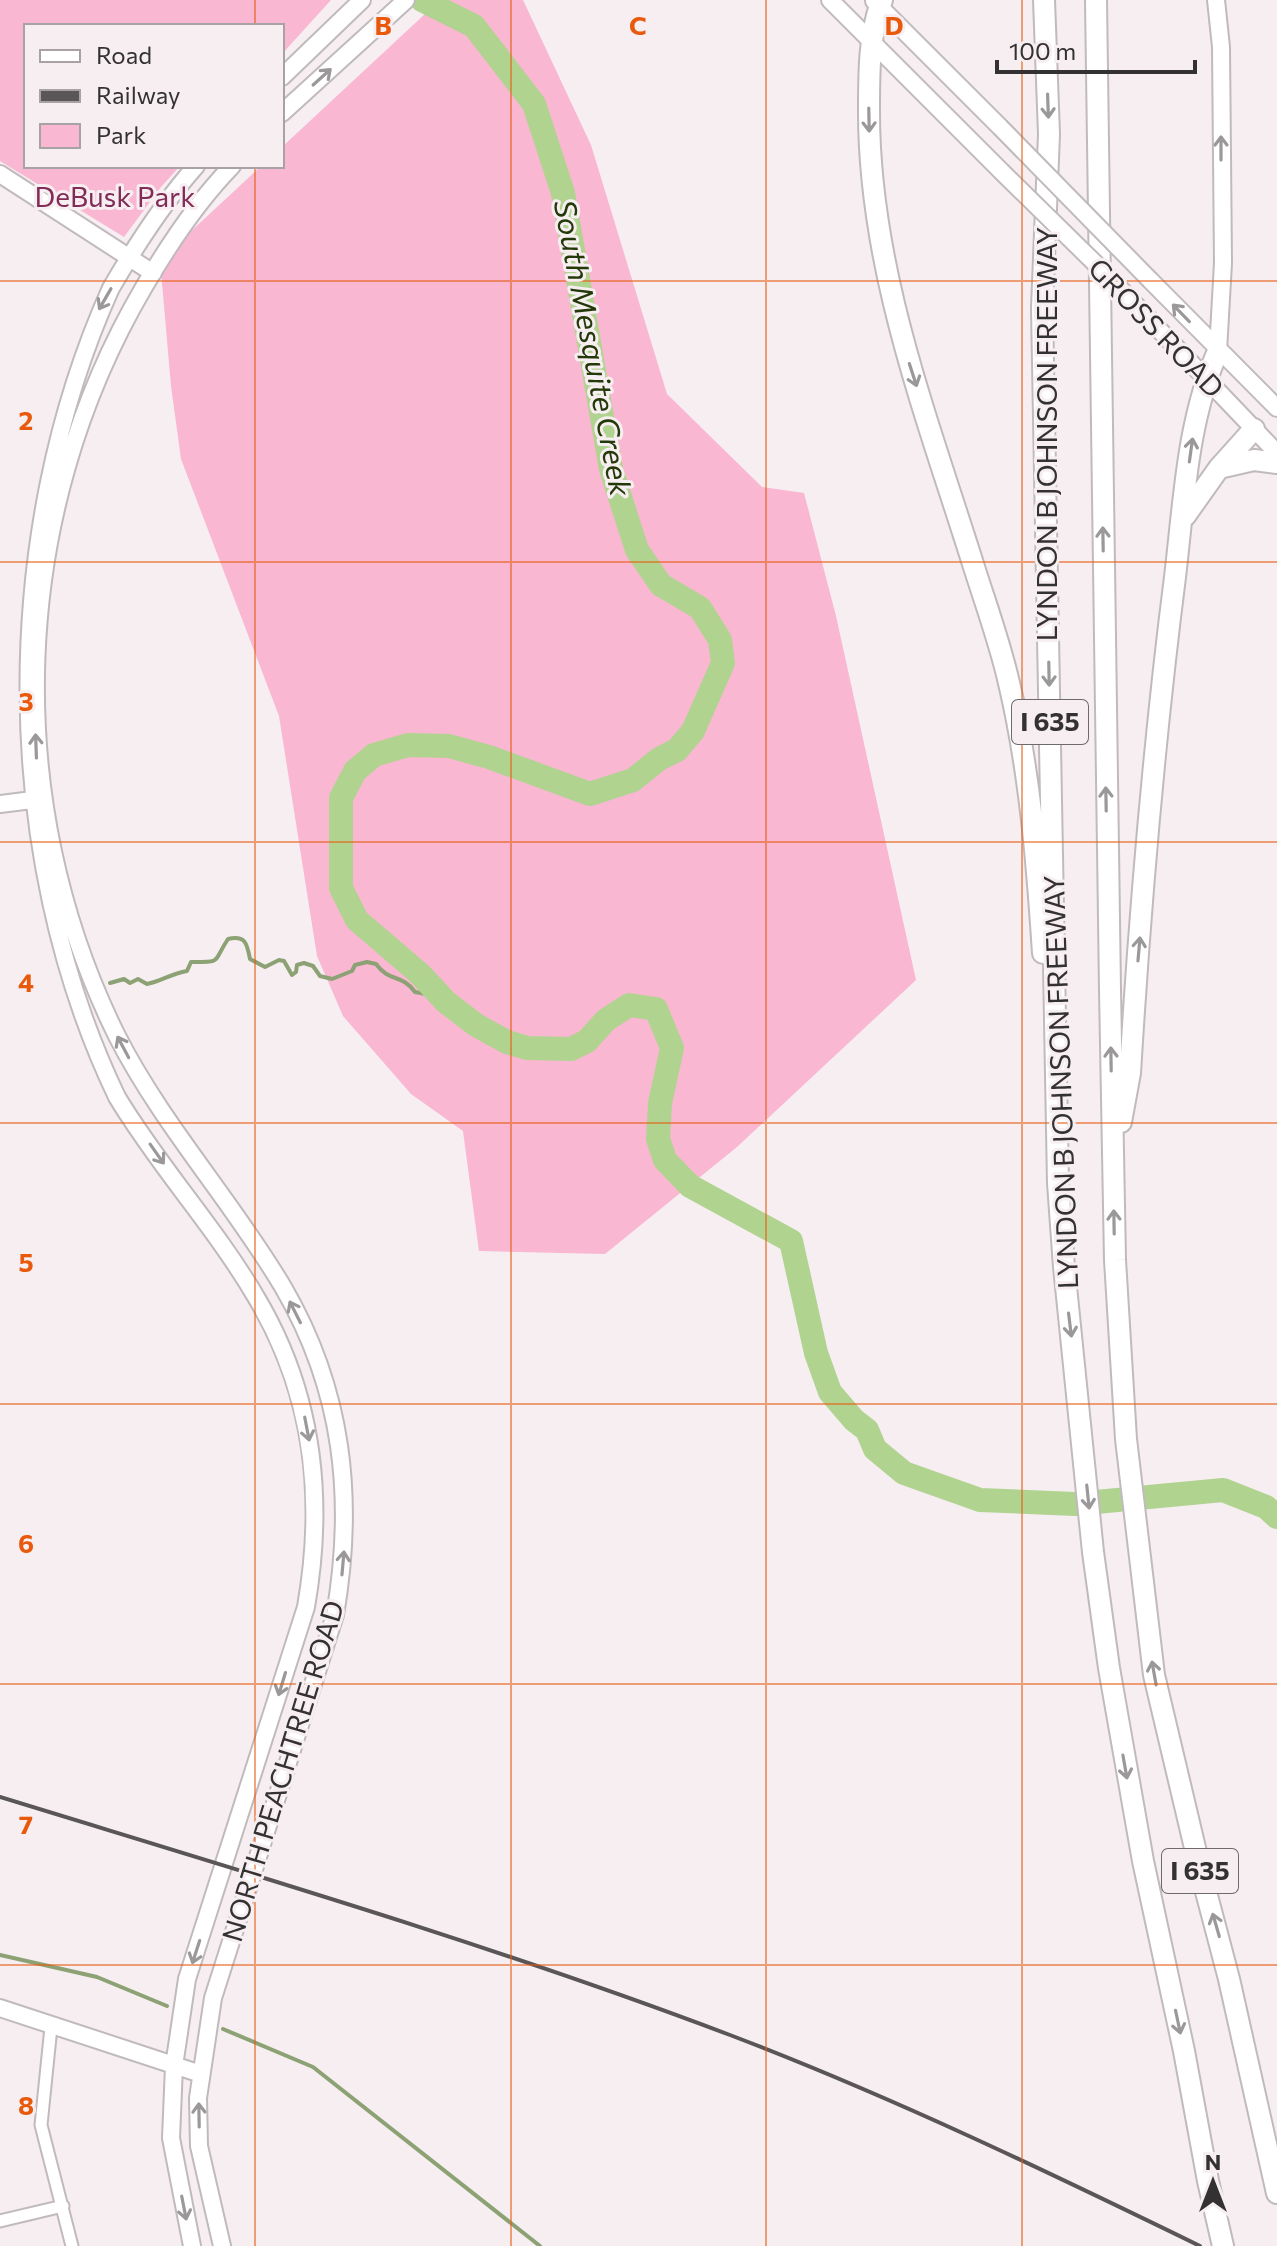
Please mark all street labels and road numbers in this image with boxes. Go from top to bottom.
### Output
street label: LYNDON B JOHNSON FREEWAY [1029,227,1063,641]
street label: GROSS ROAD [1082,251,1232,404]
road number: I 635 [1012,700,1088,744]
street label: LYNDON B JOHNSON FREEWAY [1036,874,1084,1290]
street label: NORTH PEACHTREE ROAD [214,1596,350,1945]
road number: I 635 [1162,1849,1238,1893]

